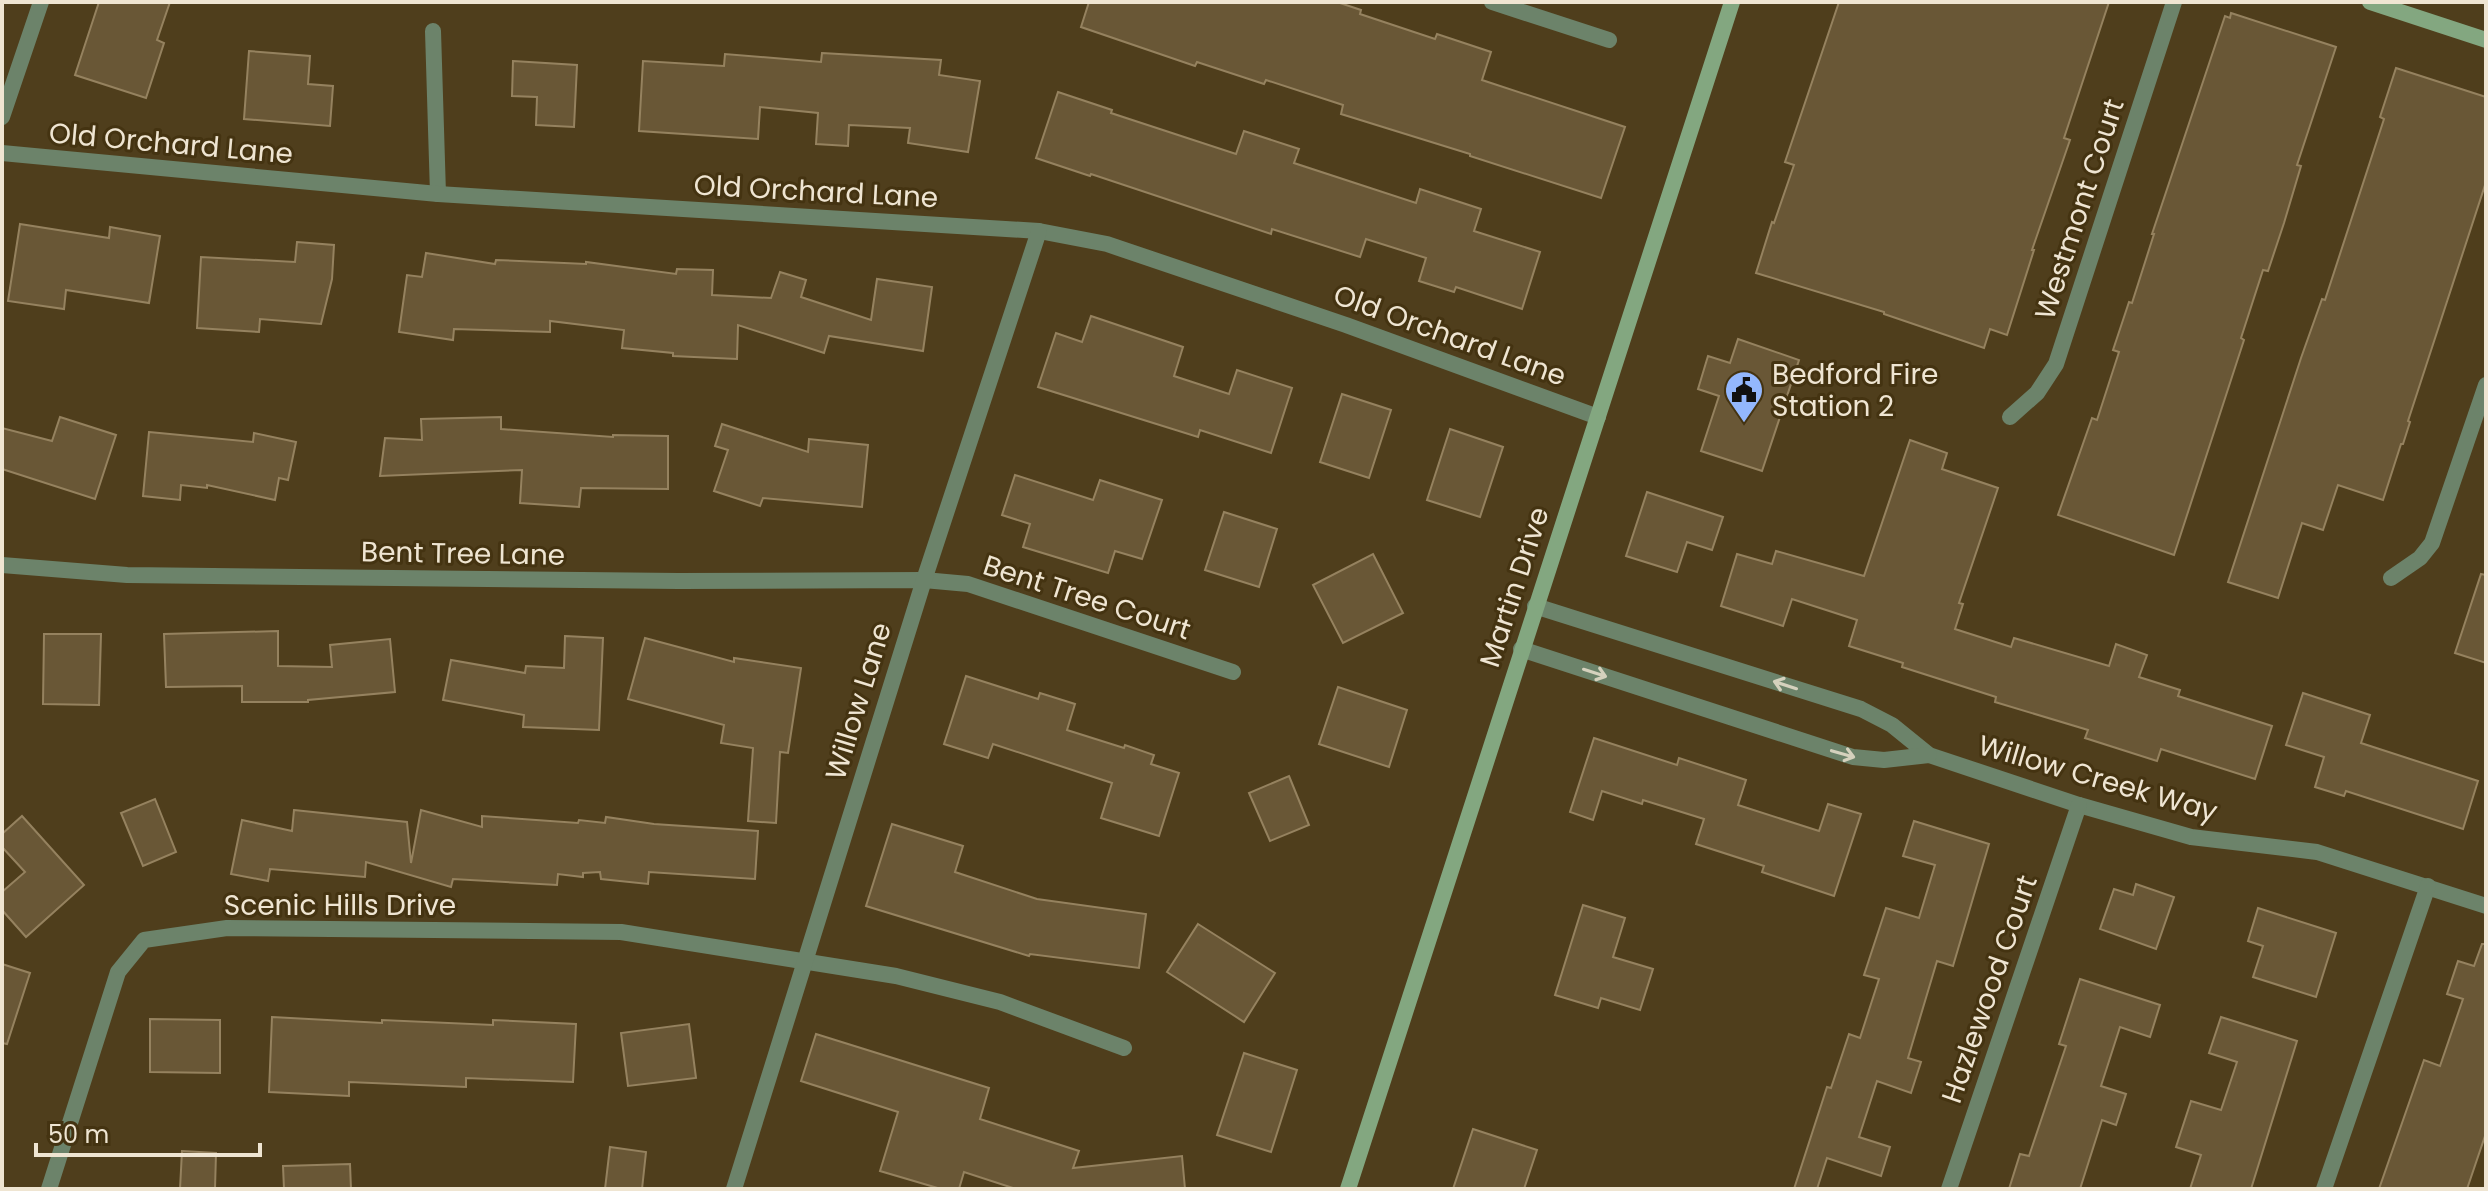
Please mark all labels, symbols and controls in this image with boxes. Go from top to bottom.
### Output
street label: Westmont Court [2025,94,2134,325]
street label: Old Orchard Lane [47,113,295,174]
street label: Old Orchard Lane [693,166,939,217]
street label: Old Orchard Lane [1328,275,1571,396]
place label: Bedford Fire Station 2 [1772,355,1938,426]
public building icon: Bedford Fire Station 2 [1723,369,1765,424]
street label: Martin Drive [1470,502,1559,672]
street label: Bent Tree Lane [361,532,565,575]
street label: Bent Tree Court [978,546,1196,649]
street label: Willow Lane [816,618,901,785]
one-way arrow [1583,667,1608,682]
one-way arrow [1773,677,1798,691]
street label: Willow Creek Way [1974,726,2222,831]
one-way arrow [1829,747,1855,762]
street label: Hazlewood Court [1932,870,2047,1108]
street label: Scenic Hills Drive [224,886,456,925]
scale bar [36,1107,260,1157]
text: 50 m [48,1118,109,1151]

